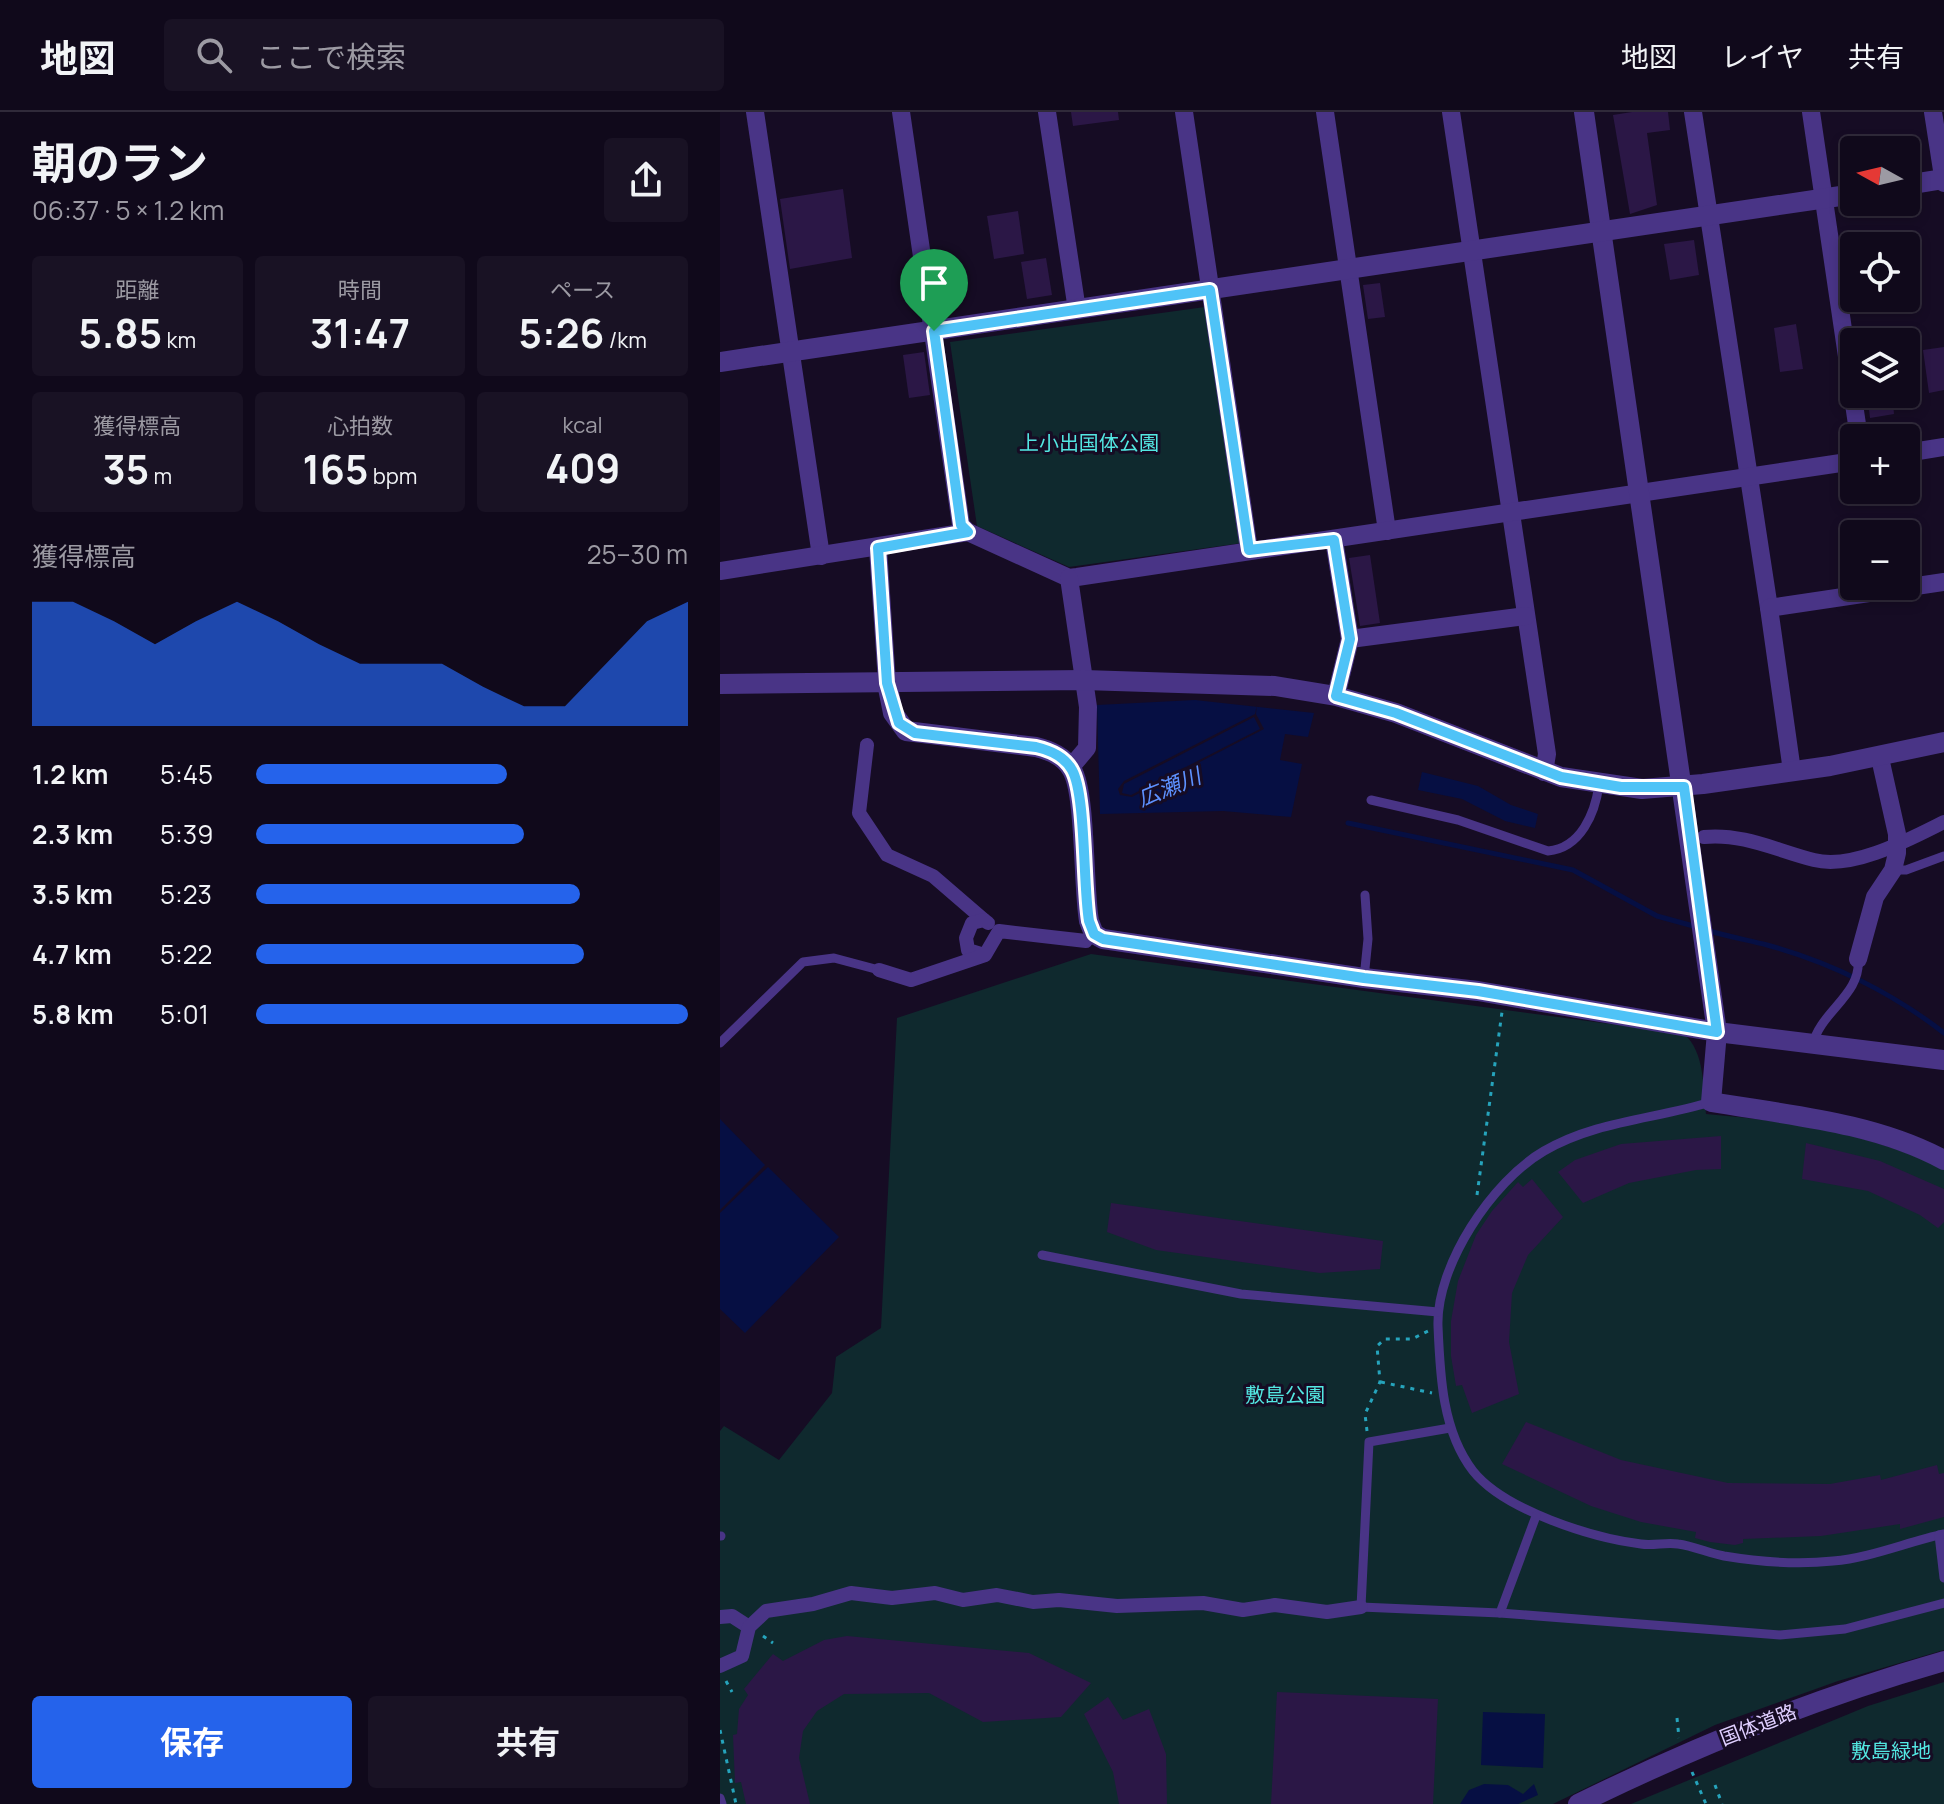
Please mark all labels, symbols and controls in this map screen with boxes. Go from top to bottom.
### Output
search box [164,19,724,91]
text: 地図 [40,31,116,83]
icon: search [192,33,236,77]
text: ここで検索 [256,36,406,77]
text: 地図 [1621,37,1677,75]
text: レイヤ [1721,37,1804,75]
text: 共有 [1848,37,1904,75]
text: 朝のラン [32,132,208,192]
north arrow [1840,136,1920,216]
map controls [1840,136,1920,600]
button: share [604,138,688,222]
text: 06:37 · 5 × 1.2 km [32,192,224,228]
button: locate [1840,232,1920,312]
pin [900,249,968,331]
icon: arrive [912,261,956,305]
text: 距離 [115,275,159,305]
text: 時間 [338,275,382,305]
text: ペース [550,275,615,305]
text: 5.85 [79,305,162,360]
text: 31:47 [310,305,410,360]
text: 5:26 [519,305,604,360]
text: km [162,325,196,355]
text: /km [604,325,647,355]
button: layers [1840,328,1920,408]
text: kcal [563,410,603,440]
text: 獲得標高 [93,411,181,441]
text: 心拍数 [327,411,393,441]
button: + [1840,424,1920,504]
park label: 上小出国体公園 [1019,429,1159,456]
text: 409 [545,440,620,495]
text: 35 [102,441,149,496]
text: 165 [303,441,368,496]
text: m [149,461,172,491]
text: bpm [368,461,417,491]
button: − [1840,520,1920,600]
text: 25–30 m [587,536,688,572]
text: 獲得標高 [32,538,136,574]
text: 1.2 km [32,756,108,792]
text: 5:45 [160,756,213,792]
water label: 広瀬川 [1133,760,1207,813]
text: 2.3 km [32,816,113,852]
text: 5:39 [160,816,213,852]
text: 3.5 km [32,876,113,912]
text: 5:23 [160,876,212,912]
text: 4.7 km [32,936,112,972]
text: 5:22 [160,936,212,972]
text: 5.8 km [32,996,114,1032]
text: 5:01 [160,996,209,1032]
park label: 敷島公園 [1245,1381,1325,1408]
button: 保存 [32,1696,352,1788]
button: 共有 [368,1696,688,1788]
street label: 国体道路 [1716,1698,1800,1751]
park label: 敷島緑地 [1851,1737,1931,1764]

